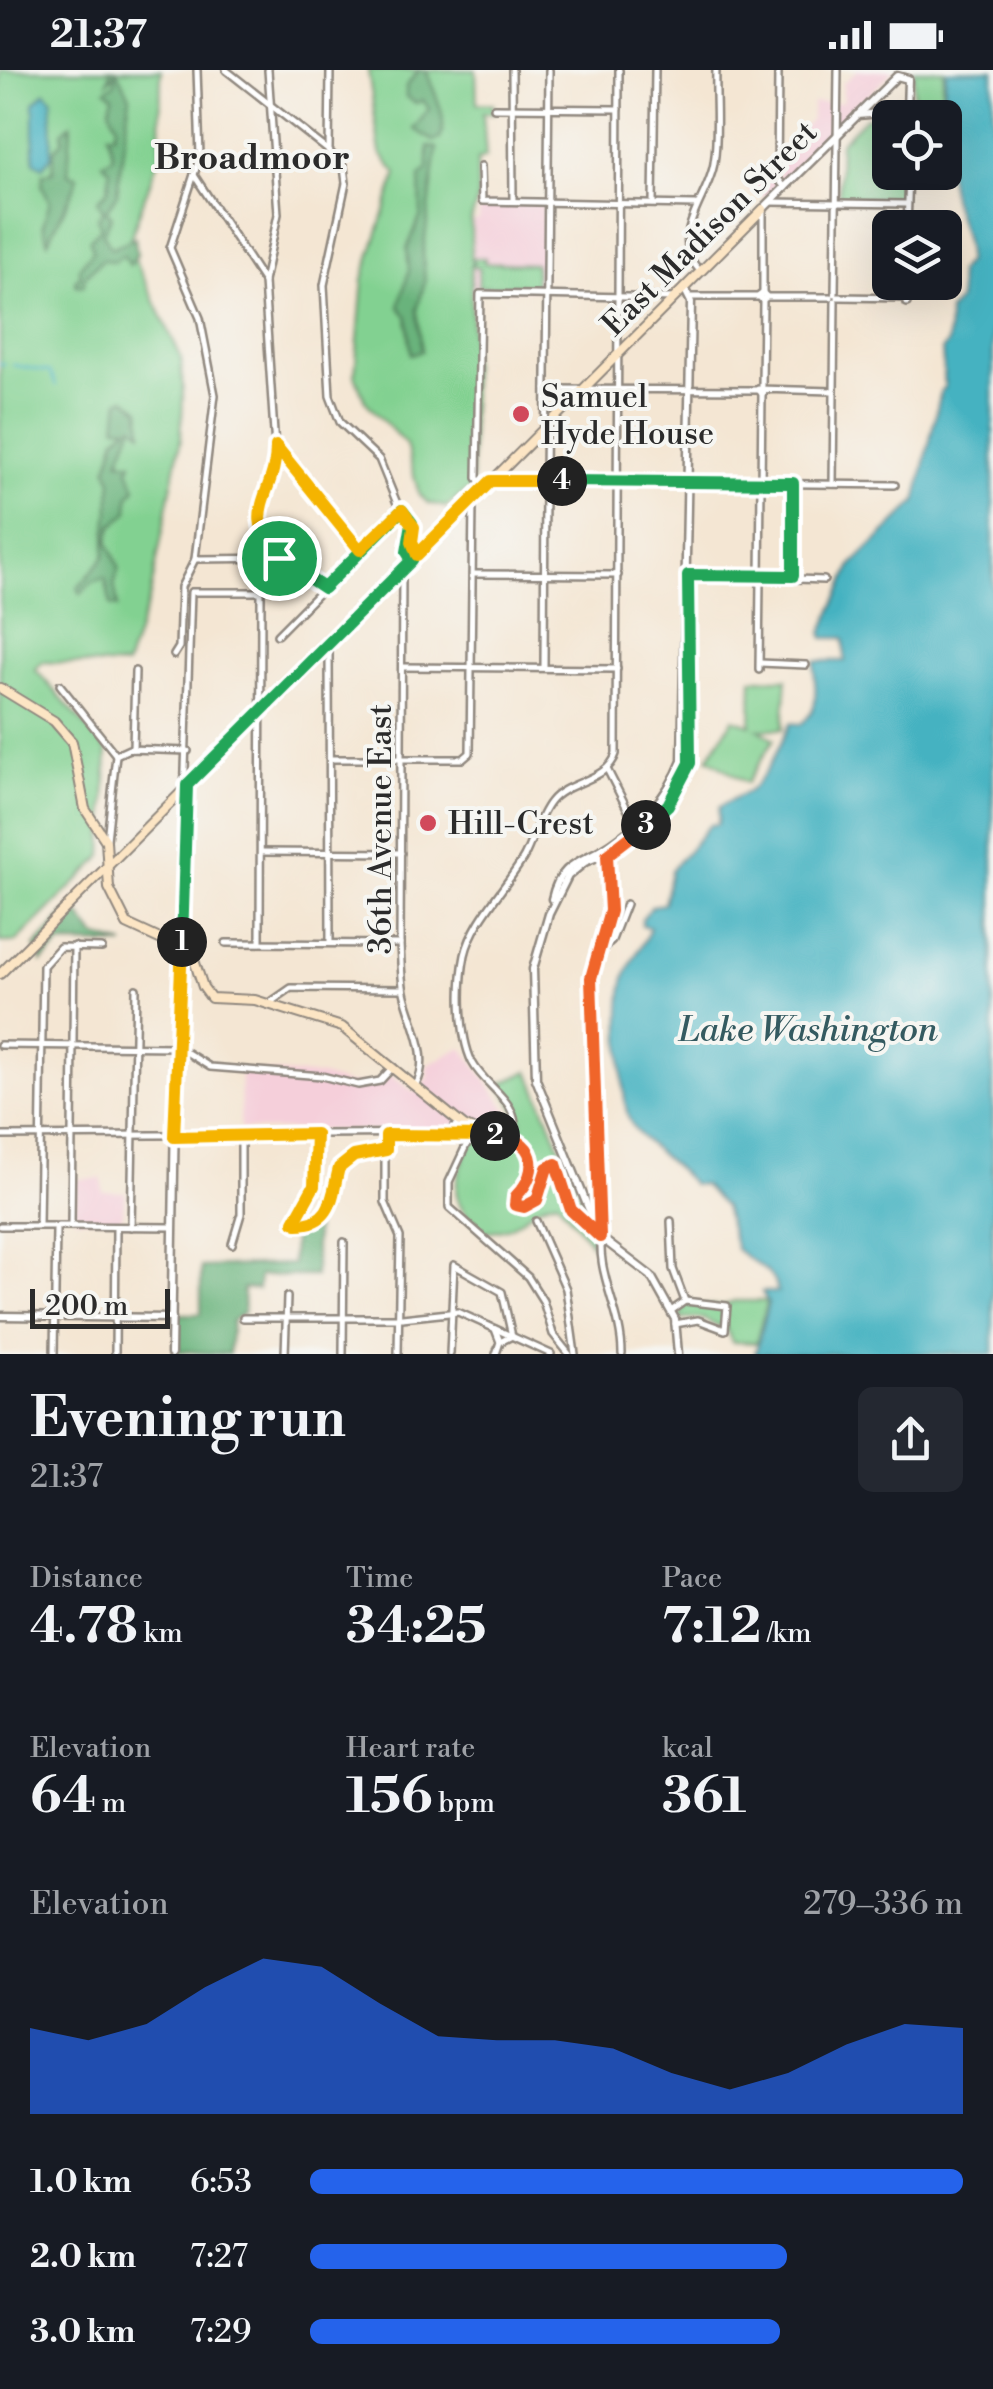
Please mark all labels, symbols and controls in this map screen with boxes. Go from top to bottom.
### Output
text: 21:37 [50,12,147,59]
map controls [872,100,962,300]
button: locate [872,100,962,190]
street label: East Madison Street [594,113,826,345]
district label: Broadmoor [154,137,350,180]
button: layers [872,210,962,300]
place label: Samuel Hyde House [541,377,714,454]
marker: Samuel Hyde House [510,403,532,425]
pin: 4 [537,456,587,506]
text: 4 [553,463,571,498]
pin [237,516,322,601]
icon: arrive [252,531,307,586]
street label: 36th Avenue East [361,704,401,954]
pin: 3 [621,800,671,850]
place label: Hill-Crest [448,804,594,844]
text: 3 [638,807,654,842]
marker: Hill-Crest [417,812,439,834]
pin: 1 [157,917,207,967]
text: 1 [175,924,189,959]
water label: Lake Washington [677,1009,938,1052]
pin: 2 [470,1111,520,1161]
text: 2 [486,1118,504,1153]
scale bar [30,1284,170,1328]
text: 200 m [45,1289,128,1324]
text: Evening run [30,1385,346,1454]
button: share [858,1387,963,1492]
text: 21:37 [30,1457,103,1497]
text: Distance [30,1561,143,1596]
text: Time [346,1561,413,1596]
text: Pace [662,1561,722,1596]
text: 4.78 [30,1596,138,1658]
text: 34:25 [346,1596,486,1658]
text: 7:12 [662,1596,761,1658]
text: km [138,1616,183,1651]
text: /km [761,1616,811,1651]
text: Elevation [30,1731,151,1766]
text: Heart rate [346,1731,475,1766]
text: kcal [662,1731,713,1766]
text: 64 [30,1766,96,1828]
text: 156 [346,1766,433,1828]
text: 361 [662,1766,746,1828]
text: m [96,1786,126,1821]
text: bpm [433,1786,495,1821]
text: Elevation [30,1884,169,1924]
text: 279–336 m [803,1884,963,1924]
text: 1.0 km [30,2162,132,2202]
text: 6:53 [190,2162,252,2202]
text: 2.0 km [30,2237,136,2277]
text: 7:27 [190,2237,248,2277]
text: 3.0 km [30,2312,135,2352]
text: 7:29 [190,2312,251,2352]

